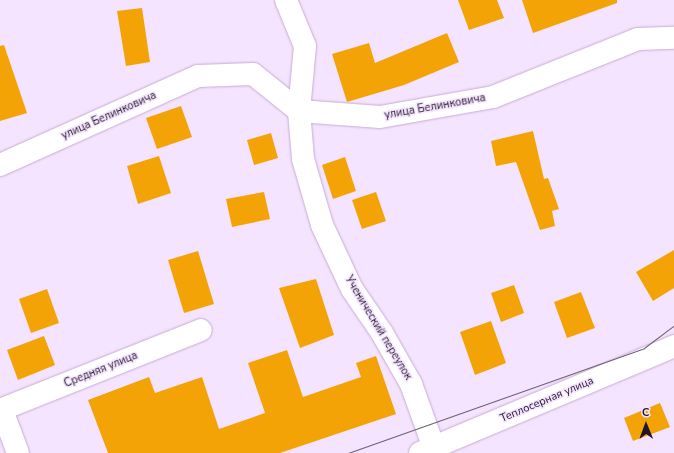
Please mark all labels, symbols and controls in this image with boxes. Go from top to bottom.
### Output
street label: улица Белинковича [60,89,158,143]
street label: улица Белинковича [383,92,487,122]
street label: Ученический переулок [342,273,414,383]
street label: Средняя улица [62,349,140,391]
street label: Теплосерная улица [498,374,596,426]
north arrow [626,405,666,445]
text: С [642,405,650,420]

